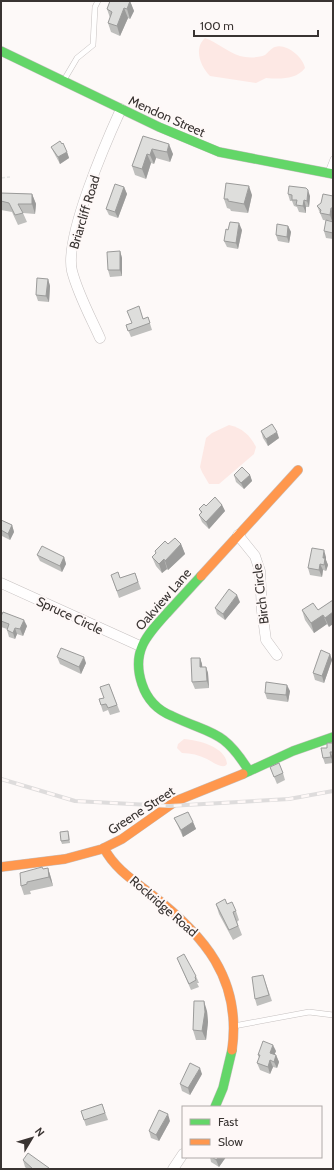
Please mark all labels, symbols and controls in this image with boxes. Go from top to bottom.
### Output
scale bar [194,12,318,38]
text: 100 m [200,18,234,33]
street label: Mendon Street [126,92,208,140]
street label: Briarcliff Road [65,173,103,251]
street label: Birch Circle [248,562,272,625]
street label: Oakview Lane [132,565,194,633]
street label: Spruce Circle [34,593,106,638]
street label: Greene Street [105,782,178,837]
street label: Rockridge Road [127,872,201,940]
legend [182,1106,322,1158]
text: Fast [218,1114,238,1129]
north arrow [12,1118,52,1158]
text: N [32,1124,48,1139]
text: Slow [218,1134,243,1149]

